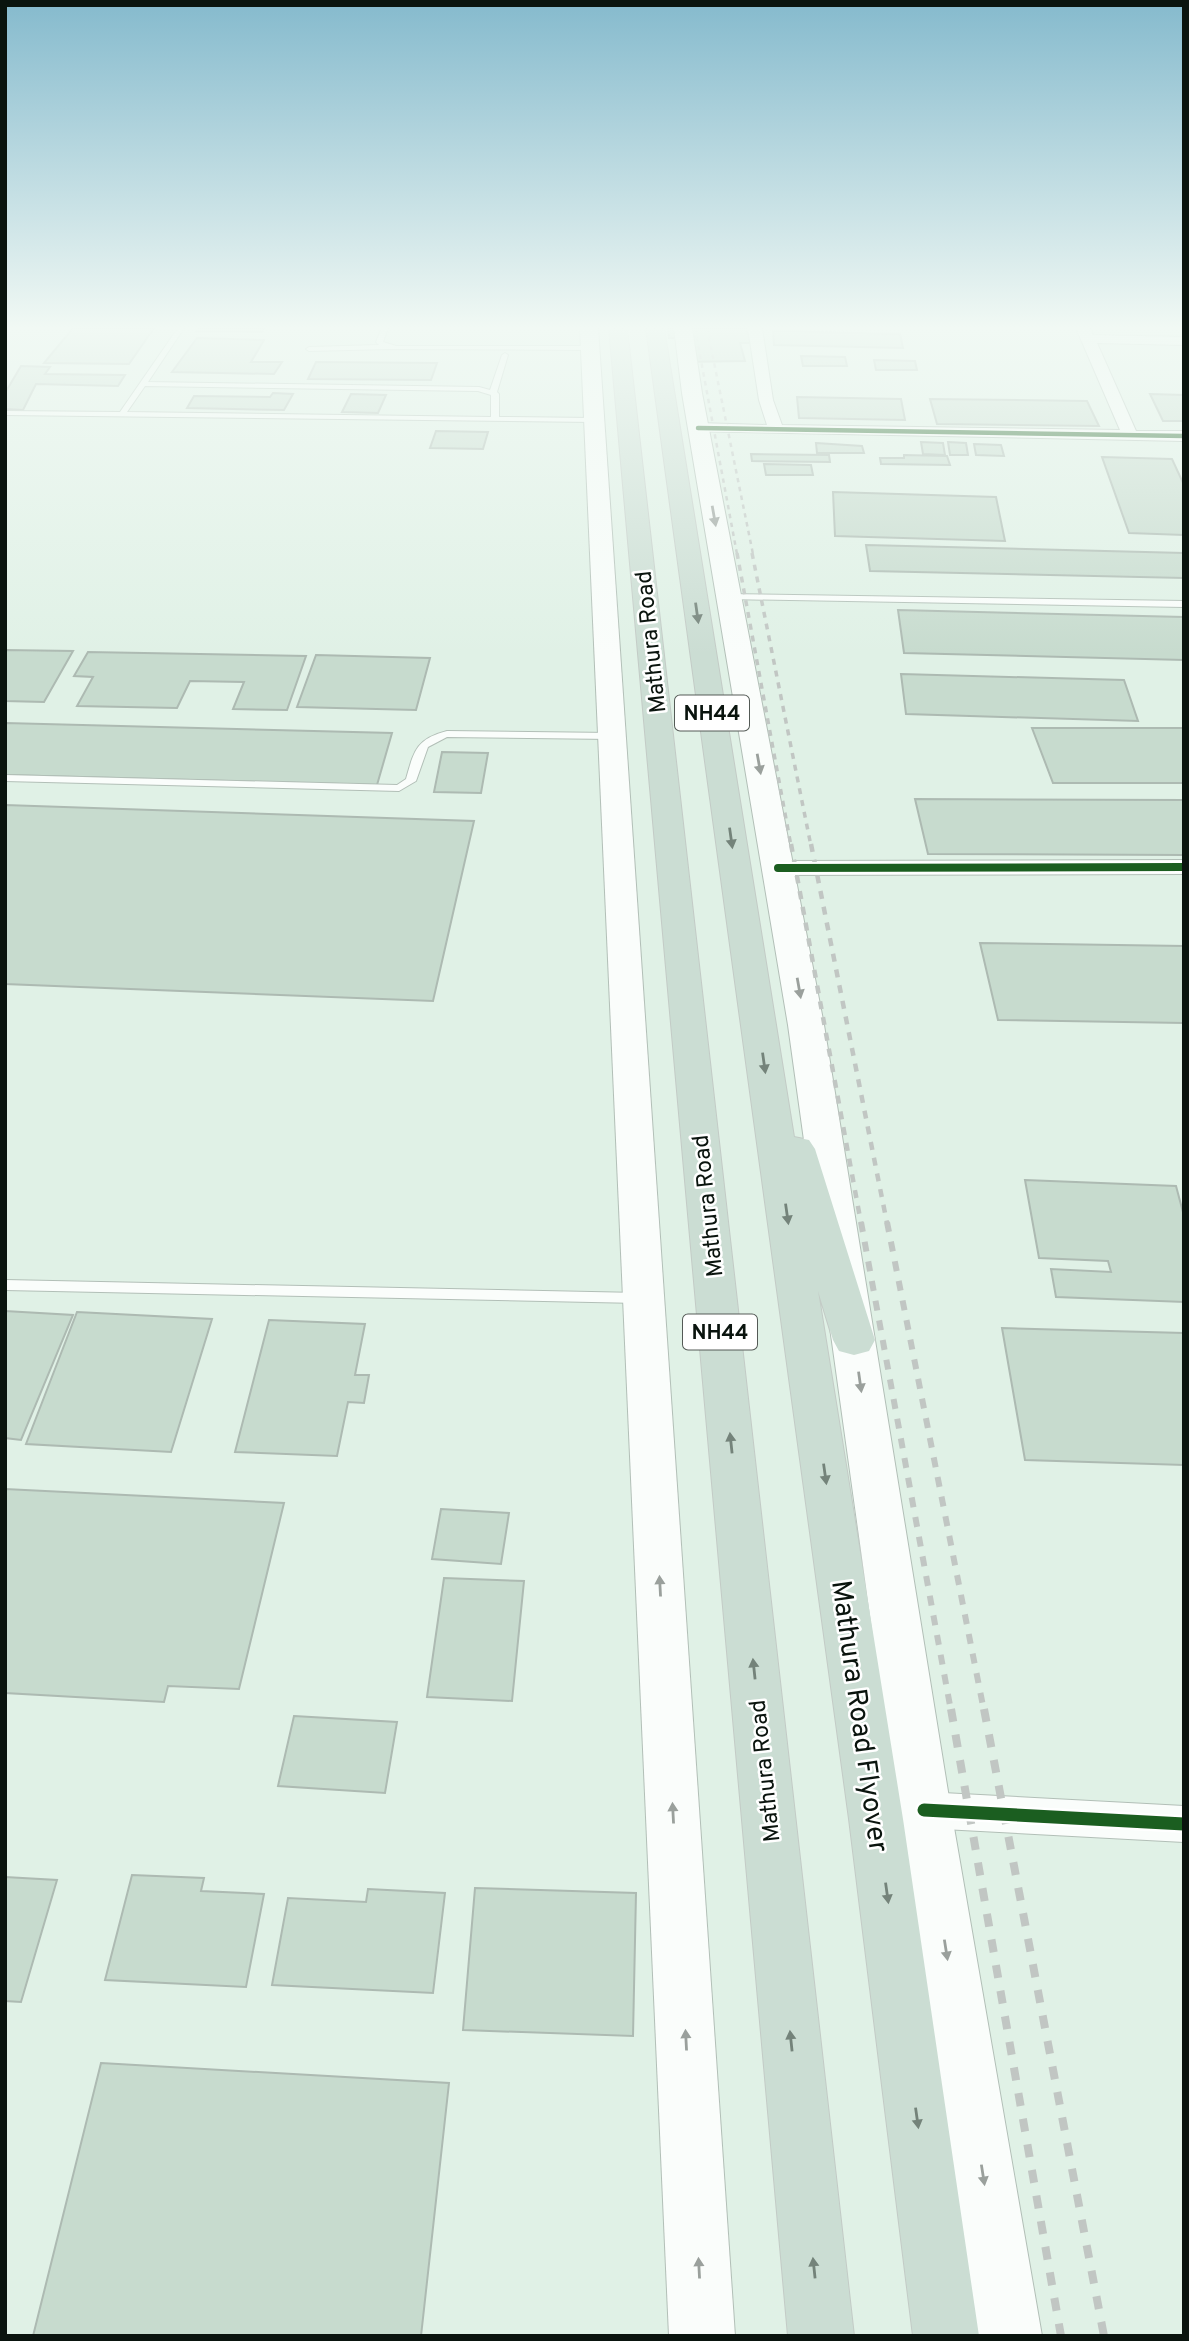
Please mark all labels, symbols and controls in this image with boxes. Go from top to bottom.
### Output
one-way arrow [709,505,720,527]
street label: Mathura Road [631,569,674,714]
one-way arrow [692,602,703,624]
road number: NH44 [675,696,749,730]
one-way arrow [754,753,765,775]
one-way arrow [726,827,737,849]
one-way arrow [794,977,805,999]
one-way arrow [759,1052,770,1074]
street label: Mathura Road [688,1133,731,1278]
one-way arrow [782,1203,793,1225]
road number: NH44 [683,1314,757,1350]
one-way arrow [855,1371,866,1393]
one-way arrow [725,1431,736,1453]
one-way arrow [820,1463,831,1485]
one-way arrow [655,1575,666,1597]
street label: Mathura Road Flyover [821,1578,895,1855]
one-way arrow [748,1658,759,1680]
street label: Mathura Road [745,1698,788,1843]
one-way arrow [667,1802,678,1824]
one-way arrow [881,1882,892,1904]
one-way arrow [941,1939,952,1961]
one-way arrow [680,2029,691,2051]
one-way arrow [785,2030,796,2052]
one-way arrow [912,2108,923,2130]
one-way arrow [978,2164,989,2186]
one-way arrow [693,2256,704,2278]
one-way arrow [808,2257,819,2279]

